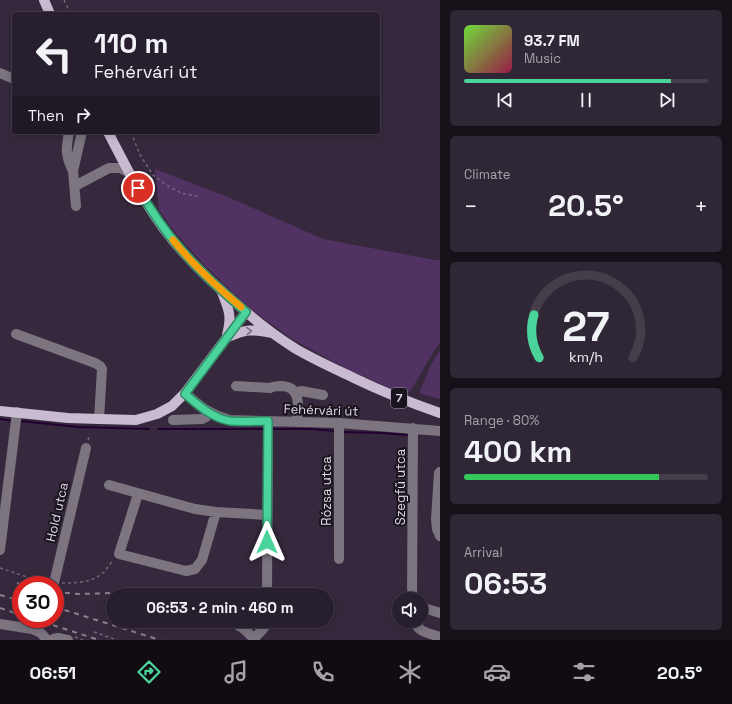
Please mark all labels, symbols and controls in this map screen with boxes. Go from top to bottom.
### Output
text: 110 m [94,25,168,61]
icon: left [28,28,80,80]
text: 93.7 FM [524,31,580,50]
text: Music [524,50,561,67]
text: Fehérvári út [94,60,198,83]
icon: previous [494,89,516,111]
icon: pause [575,89,597,111]
icon: next [656,89,678,111]
icon: right [72,104,94,126]
text: Then [28,106,64,125]
text: Climate [464,166,510,183]
pin [121,171,155,205]
icon: arrive [127,177,149,199]
text: 20.5° [548,186,624,225]
text: − [464,192,478,220]
text: + [694,192,708,220]
text: 27 [562,300,610,353]
one-way arrow [246,327,252,335]
text: km/h [569,348,603,366]
road number: 7 [391,388,407,408]
street label: Fehérvári út [283,400,359,420]
text: Range · 80% [464,412,539,429]
text: 400 km [464,432,572,471]
street label: Szegfű utca [392,448,409,525]
street label: Rózsa utca [318,456,335,526]
street label: Hold utca [42,480,72,543]
position arrow [246,521,288,563]
text: Arrival [464,544,503,561]
text: 06:53 [464,564,547,603]
speed limit sign: 30 [12,576,64,628]
map controls [392,592,428,628]
button: sound [392,592,428,628]
text: 06:53 · 2 min · 460 m [146,598,294,617]
icon: directions [135,658,163,686]
icon: music [222,658,250,686]
icon: phone [309,658,337,686]
icon: climate [396,658,424,686]
icon: car [483,658,511,686]
icon: filters [570,658,598,686]
text: 06:51 [29,661,76,684]
text: 20.5° [657,661,702,684]

